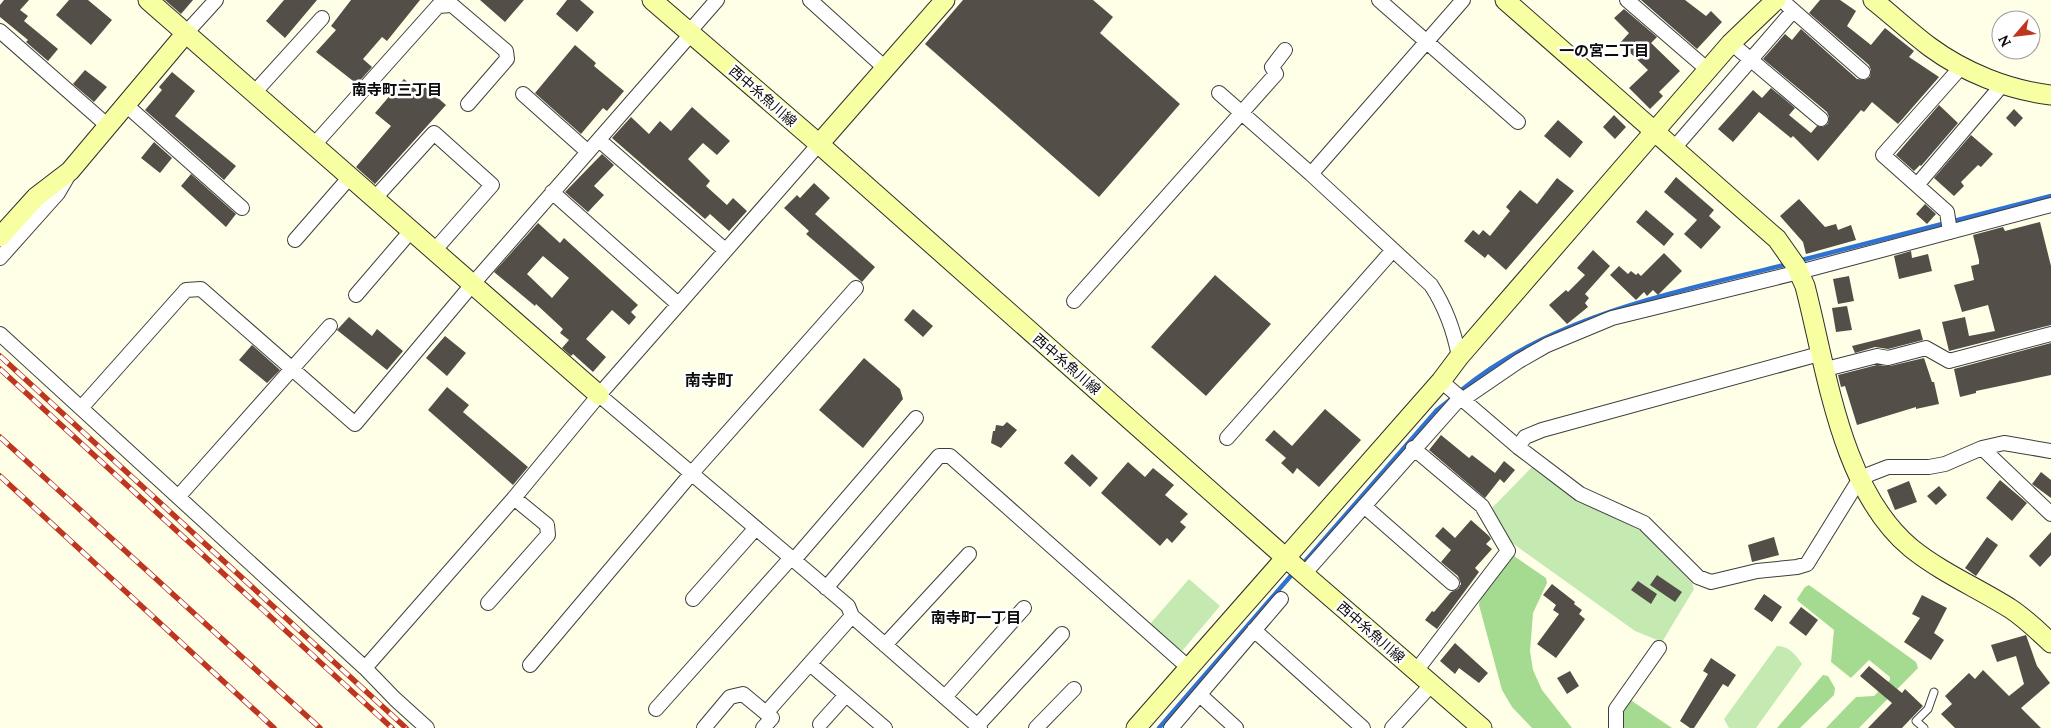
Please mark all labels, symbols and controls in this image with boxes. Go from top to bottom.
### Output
north arrow [1991,10,2041,60]
text: N [1994,32,2015,50]
district label: 一の宮二丁目 [1559,41,1649,60]
street label: 西中糸魚川線 [725,62,801,130]
district label: 南寺町三丁目 [352,80,442,99]
street label: 西中糸魚川線 [1029,330,1105,398]
district label: 南寺町 [685,370,733,390]
street label: 西中糸魚川線 [1333,598,1409,666]
district label: 南寺町一丁目 [931,608,1021,627]

